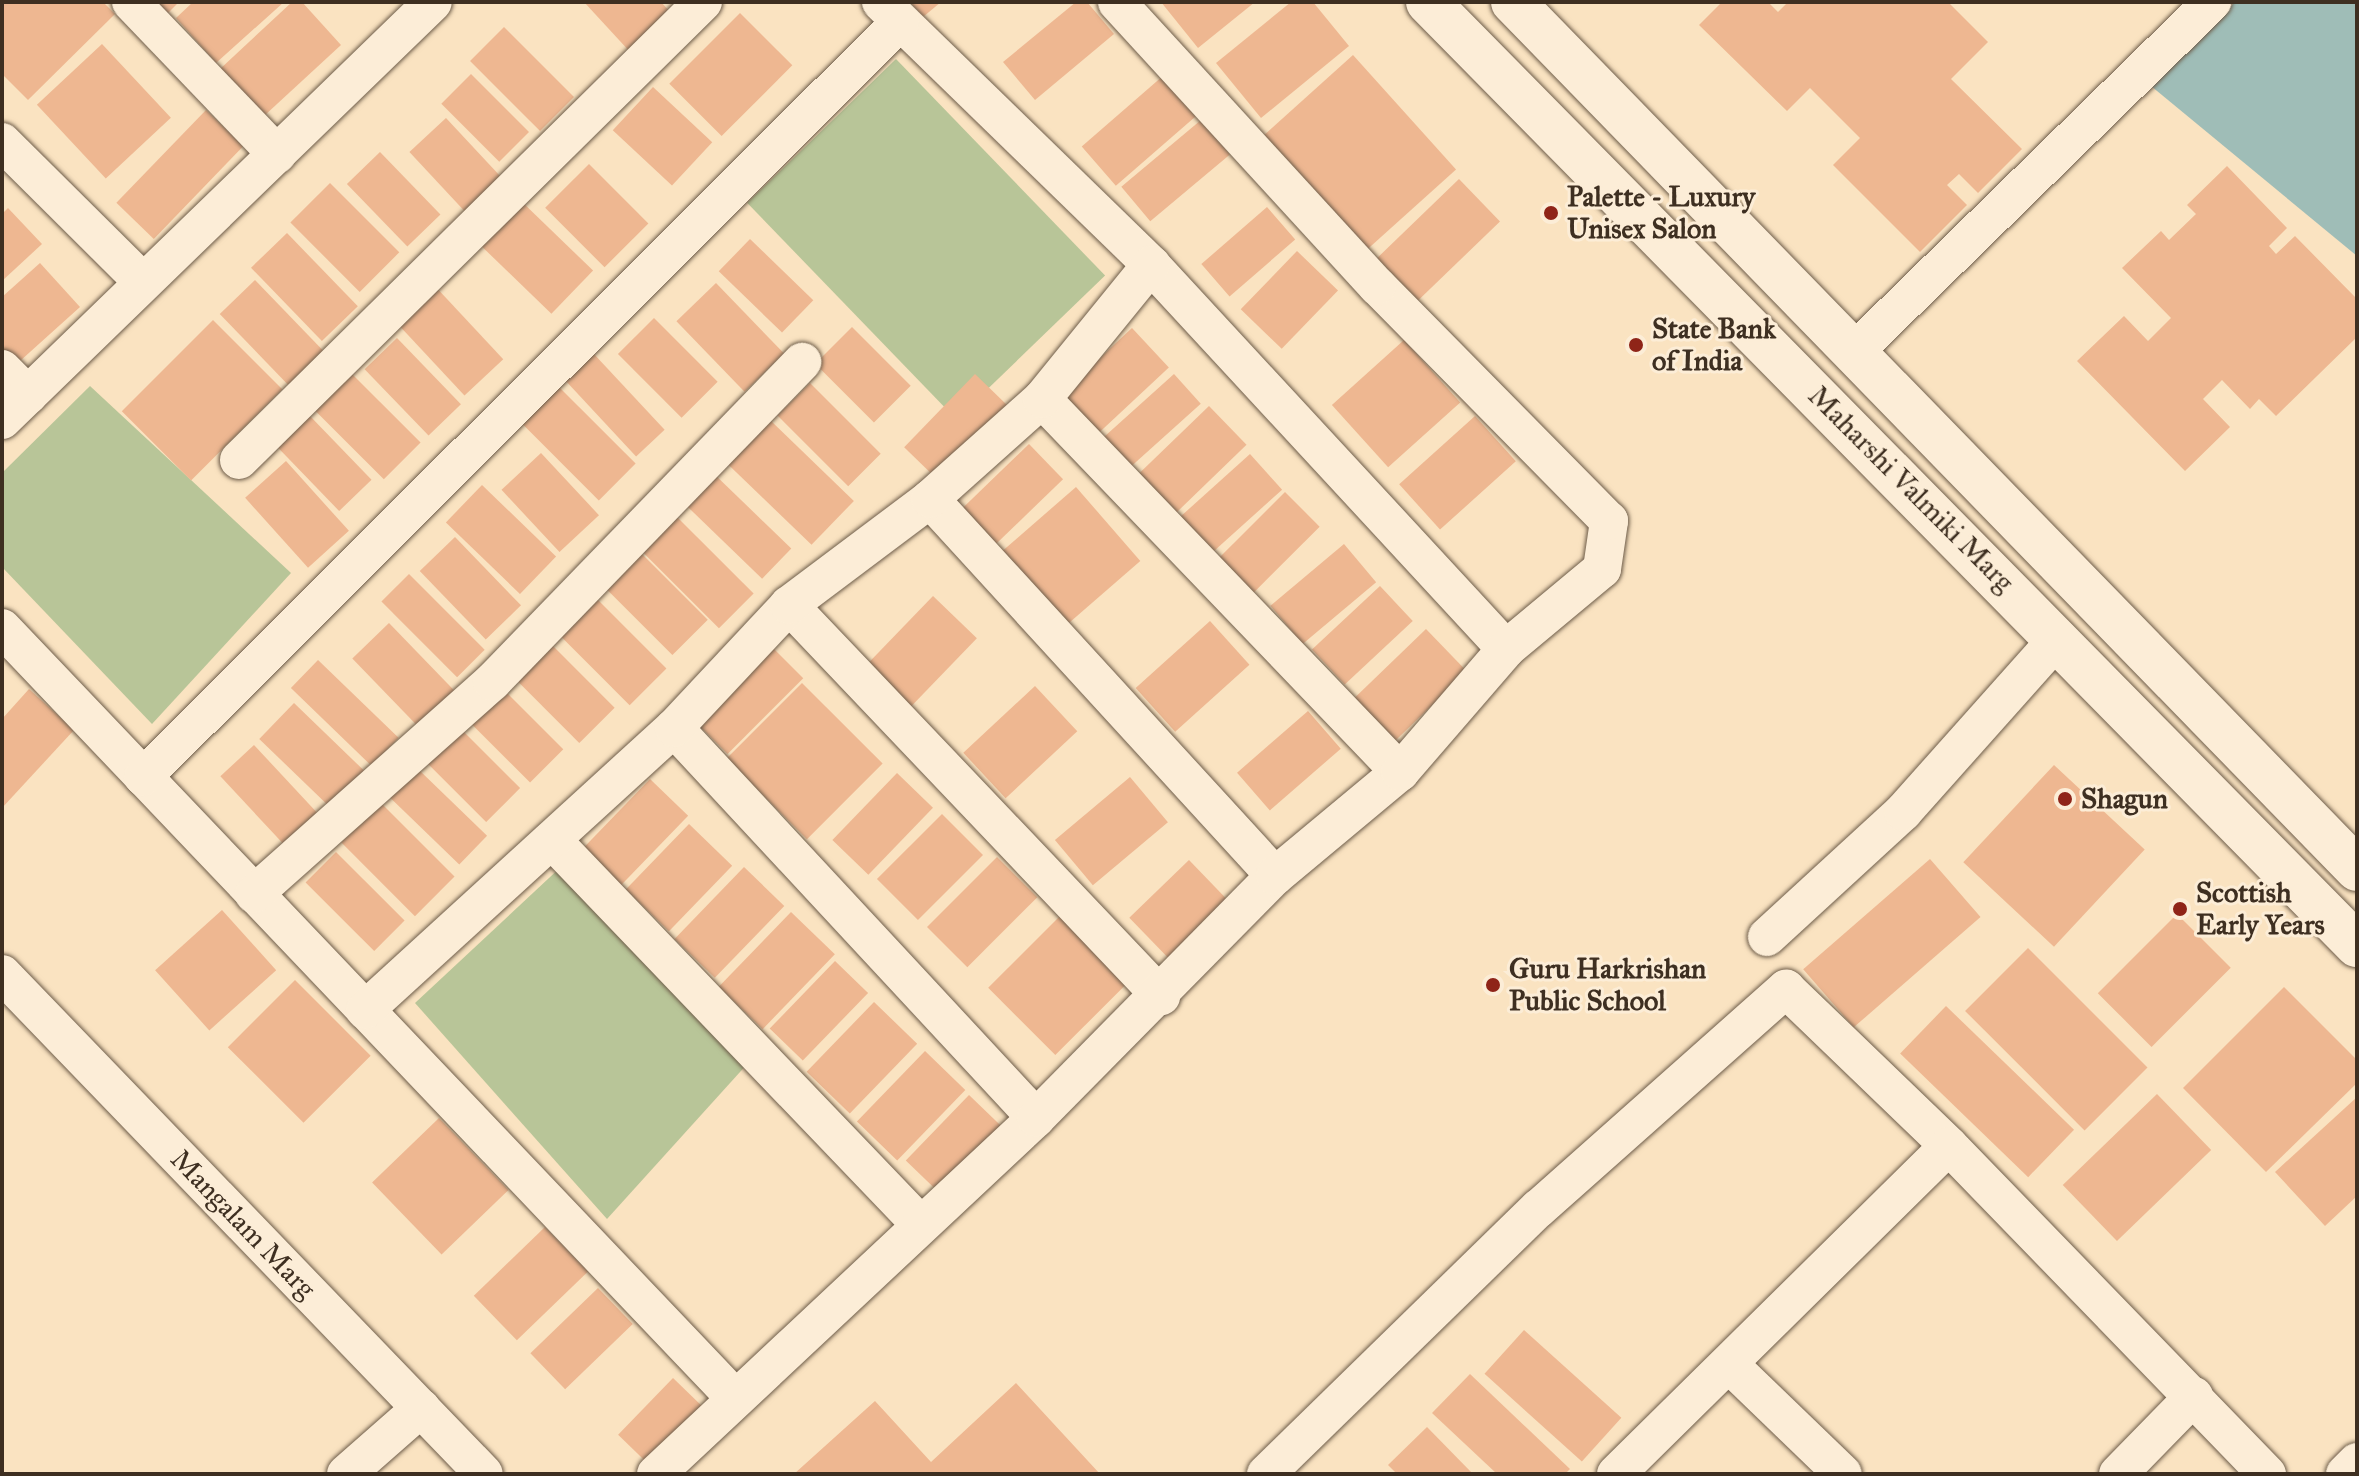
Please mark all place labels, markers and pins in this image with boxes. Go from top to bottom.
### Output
place label: Palette - Luxury Unisex Salon [1567,180,1755,246]
marker: Palette - Luxury Unisex Salon [1542,204,1560,222]
place label: State Bank of India [1652,312,1776,378]
marker: State Bank of India [1627,336,1645,354]
place label: Shagun [2081,782,2168,816]
marker: Shagun [2056,790,2074,808]
place label: Scottish Early Years [2196,876,2325,942]
marker: Scottish Early Years [2171,900,2189,918]
place label: Guru Harkrishan Public School [1509,952,1706,1018]
marker: Guru Harkrishan Public School [1484,976,1502,994]

